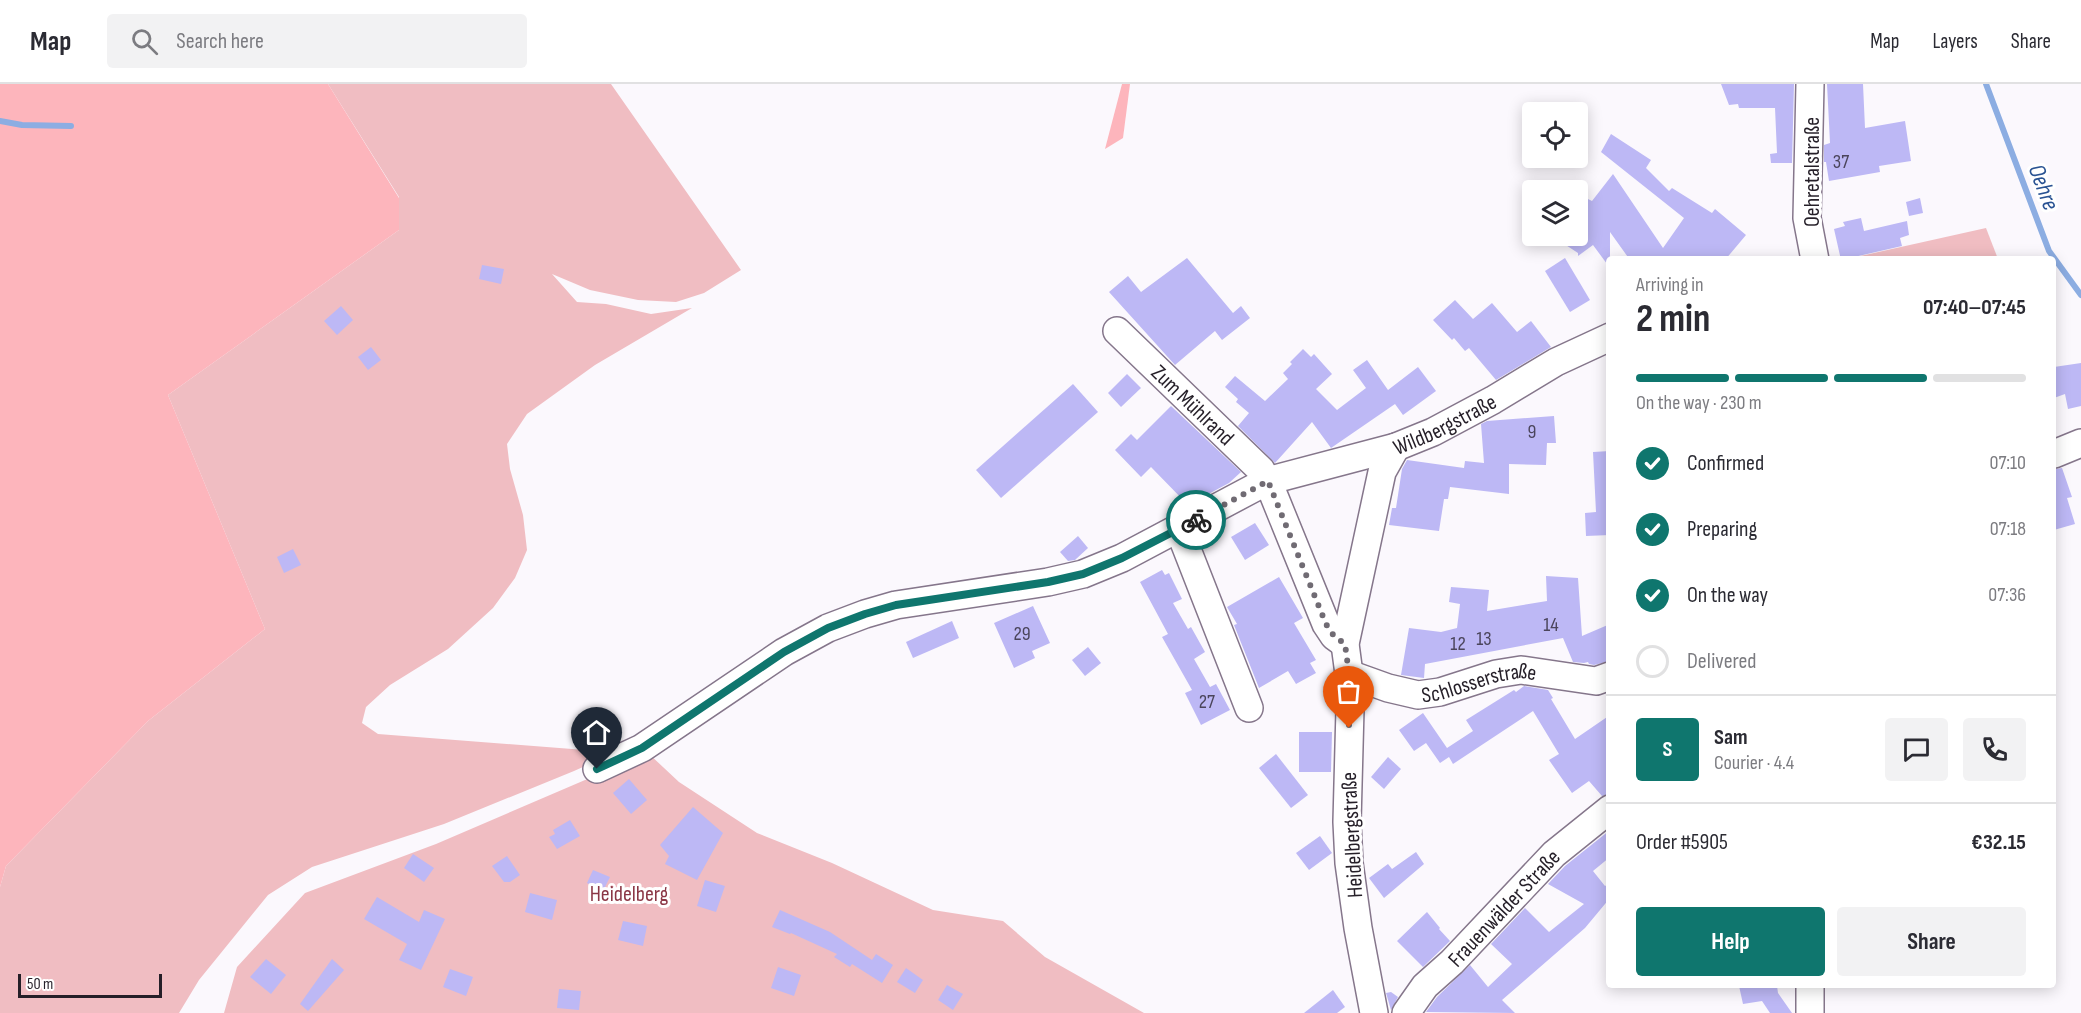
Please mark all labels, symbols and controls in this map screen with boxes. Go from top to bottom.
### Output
search box [107,14,527,68]
text: Map [30,25,71,58]
icon: search [128,25,161,58]
text: Search here [176,28,264,55]
text: Map [1870,29,1899,54]
text: Layers [1932,29,1978,54]
text: Share [2011,29,2051,54]
map controls [1522,102,1588,246]
button: locate [1522,102,1588,168]
street label: Oehretalstraße [1799,117,1826,227]
house number: 37 [1833,150,1849,174]
water label: Oehre [2022,160,2065,214]
button: layers [1522,180,1588,246]
text: Arriving in [1636,273,1704,297]
text: 07:40–07:45 [1923,294,2026,321]
text: 2 min [1636,296,1710,343]
street label: Zum Mühlrand [1145,360,1239,452]
street label: Wildbergstraße [1390,389,1501,462]
text: On the way · 230 m [1636,391,1762,415]
house number: 9 [1528,420,1536,444]
icon: check [1636,447,1669,480]
text: Confirmed [1687,450,1764,477]
text: 07:10 [1990,451,2026,475]
courier [1166,490,1226,550]
icon: bike [1180,504,1213,537]
icon: check [1636,513,1669,546]
text: Preparing [1687,516,1757,543]
text: 07:18 [1990,517,2026,541]
icon: check [1636,579,1669,612]
text: On the way [1687,582,1768,609]
text: 07:36 [1988,583,2026,607]
house number: 14 [1543,613,1559,637]
house number: 29 [1013,622,1031,646]
house number: 13 [1476,627,1492,651]
house number: 12 [1450,632,1466,656]
text: Delivered [1687,648,1756,675]
street label: Schlosserstraße [1420,658,1538,709]
pin [1323,666,1374,728]
icon: bag [1332,675,1365,708]
house number: 27 [1199,690,1215,714]
pin [571,707,622,769]
icon: home [580,716,613,749]
button: chat [1885,718,1948,781]
button: phone [1963,718,2026,781]
text: Sam [1714,724,1748,751]
text: S [1663,736,1672,763]
text: Courier · 4.4 [1714,751,1794,775]
street label: Heidelbergstraße [1336,771,1369,898]
text: Order #5905 [1636,829,1728,856]
text: €32.15 [1971,829,2026,856]
street label: Frauenwälder Straße [1443,844,1566,973]
park label: Heidelberg [590,881,669,908]
button: Help [1636,907,1825,976]
button: Share [1837,907,2026,976]
scale bar [18,971,162,998]
text: 50 m [27,975,53,994]

